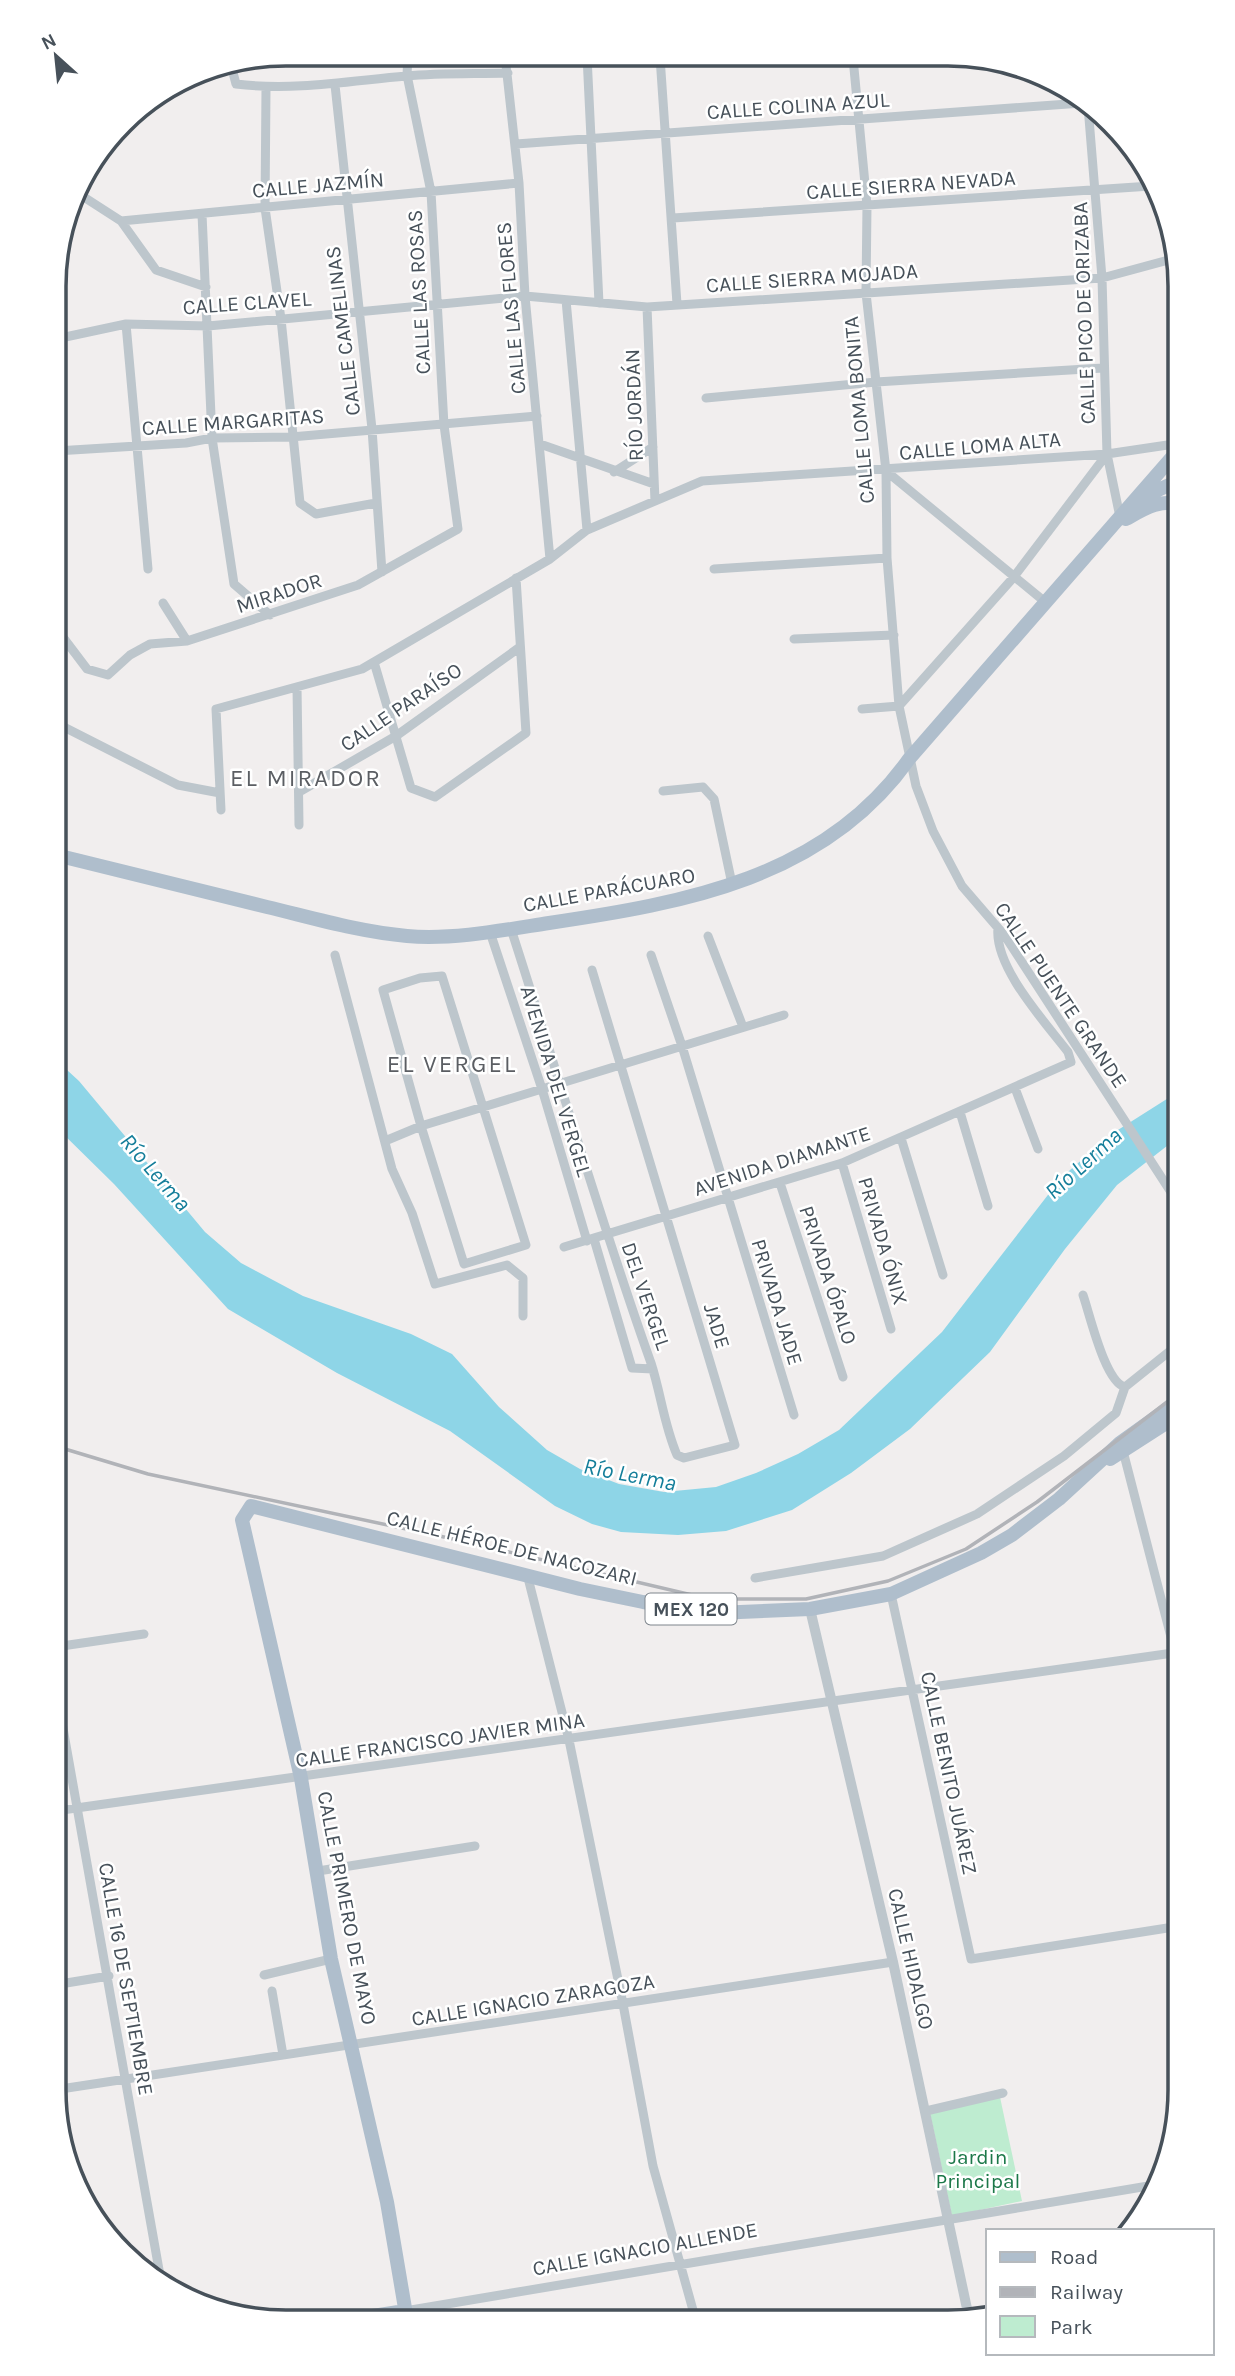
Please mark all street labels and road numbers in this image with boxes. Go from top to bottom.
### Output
street label: CALLE COLINA AZUL [706,88,890,124]
street label: CALLE SIERRA NEVADA [806,166,1016,204]
street label: CALLE JAZMÍN [251,167,385,203]
street label: CALLE PICO DE ORIZABA [1068,201,1100,425]
street label: CALLE LAS ROSAS [403,209,435,375]
street label: CALLE LAS FLORES [492,221,530,395]
street label: CALLE CAMELINAS [321,245,365,417]
street label: CALLE SIERRA MOJADA [705,259,919,297]
street label: CALLE CLAVEL [182,287,312,319]
street label: CALLE LOMA BONITA [839,315,879,505]
street label: RÍO JORDÁN [620,348,648,462]
street label: CALLE MARGARITAS [141,404,325,440]
street label: CALLE LOMA ALTA [898,427,1062,465]
street label: MIRADOR [233,568,325,618]
street label: CALLE PARAÍSO [336,658,466,756]
street label: CALLE PARÁCUARO [521,863,697,917]
street label: CALLE PUENTE GRANDE [990,898,1132,1092]
street label: AVENIDA DEL VERGEL [516,983,597,1180]
street label: AVENIDA DIAMANTE [691,1121,873,1201]
street label: PRIVADA ÓNIX [853,1174,913,1308]
street label: PRIVADA ÓPALO [794,1203,862,1347]
street label: PRIVADA JADE [746,1236,808,1368]
street label: DEL VERGEL [616,1239,676,1353]
street label: JADE [699,1300,735,1352]
street label: CALLE HÉROE DE NACOZARI [384,1505,640,1591]
road number: MEX 120 [646,1594,736,1624]
street label: CALLE BENITO JUÁREZ [916,1669,982,1877]
street label: CALLE FRANCISCO JAVIER MINA [294,1708,586,1772]
street label: CALLE PRIMERO DE MAYO [313,1789,381,2027]
street label: CALLE 16 DE SEPTIEMBRE [94,1861,158,2097]
street label: CALLE HIDALGO [883,1886,939,2032]
street label: CALLE IGNACIO ZARAGOZA [410,1969,656,2031]
street label: CALLE IGNACIO ALLENDE [531,2217,759,2281]

